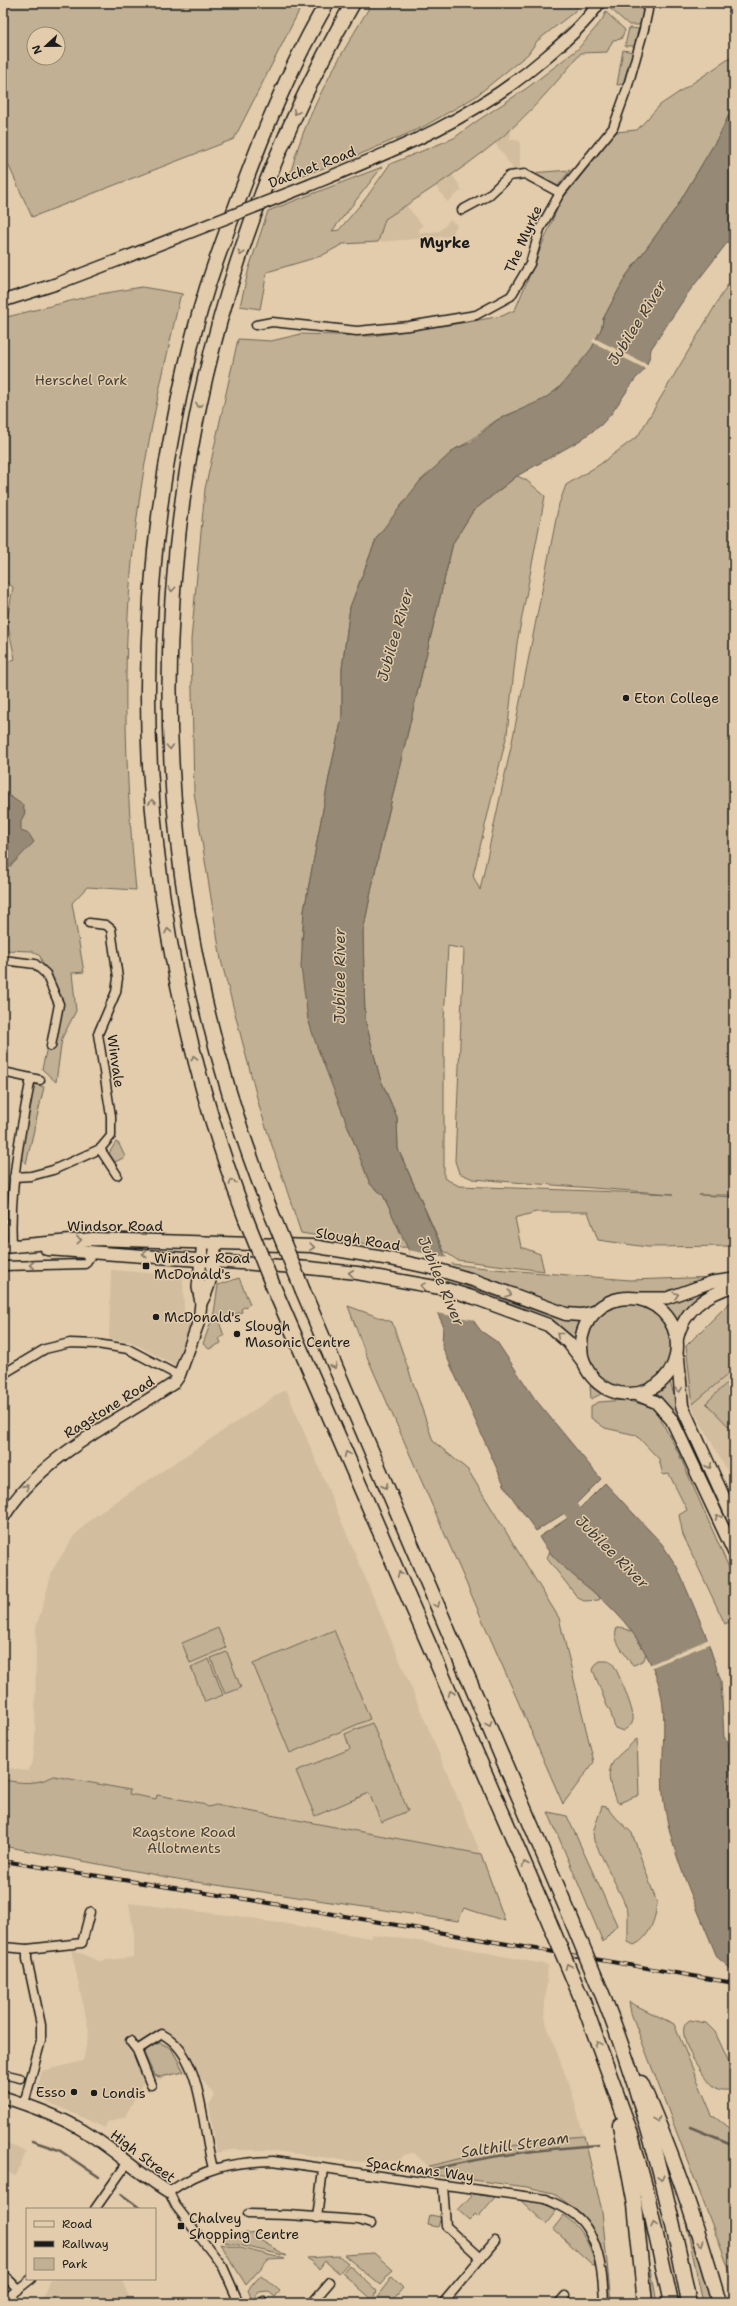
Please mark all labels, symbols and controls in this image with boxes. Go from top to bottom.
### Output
north arrow [26,26,66,66]
text: N [28,42,46,56]
one-way arrow [293,108,301,116]
street label: Datchet Road [266,142,358,192]
street label: The Myrke [500,202,546,276]
district label: Myrke [420,233,470,253]
one-way arrow [237,249,246,256]
water label: Jubilee River [603,277,671,369]
park label: Herschel Park [35,371,127,389]
one-way arrow [196,402,204,408]
one-way arrow [168,586,177,592]
water label: Jubilee River [372,586,418,684]
place label: Eton College [634,689,719,707]
marker: Eton College [621,693,631,703]
one-way arrow [165,744,174,750]
one-way arrow [148,799,157,805]
water label: Jubilee River [330,927,350,1024]
one-way arrow [164,928,172,934]
street label: Winvale [103,1033,129,1089]
one-way arrow [190,1055,199,1062]
one-way arrow [229,1179,237,1186]
street label: Windsor Road [67,1217,163,1235]
street label: Slough Road [314,1223,402,1255]
water label: Jubilee River [413,1233,469,1330]
one-way arrow [75,1236,82,1245]
one-way arrow [308,1242,315,1251]
place label: Windsor Road McDonald's [154,1249,250,1283]
one-way arrow [142,1250,148,1259]
one-way arrow [29,1261,35,1269]
marker: Windsor Road McDonald's [141,1261,151,1271]
one-way arrow [348,1268,354,1277]
one-way arrow [420,1282,426,1291]
one-way arrow [506,1289,513,1297]
one-way arrow [672,1291,679,1300]
place label: McDonald's [164,1308,241,1326]
marker: McDonald's [151,1312,161,1322]
place label: Slough Masonic Centre [245,1317,351,1351]
marker: Slough Masonic Centre [232,1329,242,1339]
one-way arrow [556,1332,564,1339]
one-way arrow [329,1362,337,1369]
street label: Ragstone Road [60,1372,158,1442]
one-way arrow [675,1386,684,1393]
one-way arrow [344,1451,352,1458]
one-way arrow [704,1462,712,1469]
one-way arrow [380,1481,388,1489]
one-way arrow [21,1484,28,1491]
water label: Jubilee River [571,1511,653,1593]
one-way arrow [715,1513,723,1521]
one-way arrow [396,1570,404,1577]
one-way arrow [432,1600,440,1608]
one-way arrow [448,1689,456,1696]
one-way arrow [484,1720,492,1727]
park label: Ragstone Road Allotments [132,1823,236,1857]
one-way arrow [522,1860,530,1868]
one-way arrow [565,1963,573,1971]
one-way arrow [594,2040,603,2047]
place label: Esso [36,2083,66,2101]
place label: Londis [102,2084,146,2102]
marker: Esso [69,2087,79,2097]
marker: Londis [89,2088,99,2098]
one-way arrow [653,2117,661,2124]
street label: High Street [107,2126,179,2186]
water label: Salthill Stream [460,2128,570,2162]
street label: Spackmans Way [365,2153,475,2185]
one-way arrow [657,2175,665,2182]
legend [26,2208,156,2280]
place label: Chalvey Shopping Centre [189,2209,299,2243]
text: Road [62,2216,93,2232]
one-way arrow [651,2220,659,2227]
marker: Chalvey Shopping Centre [176,2221,186,2231]
text: Railway [62,2236,109,2252]
one-way arrow [696,2239,705,2246]
text: Park [62,2256,88,2272]

